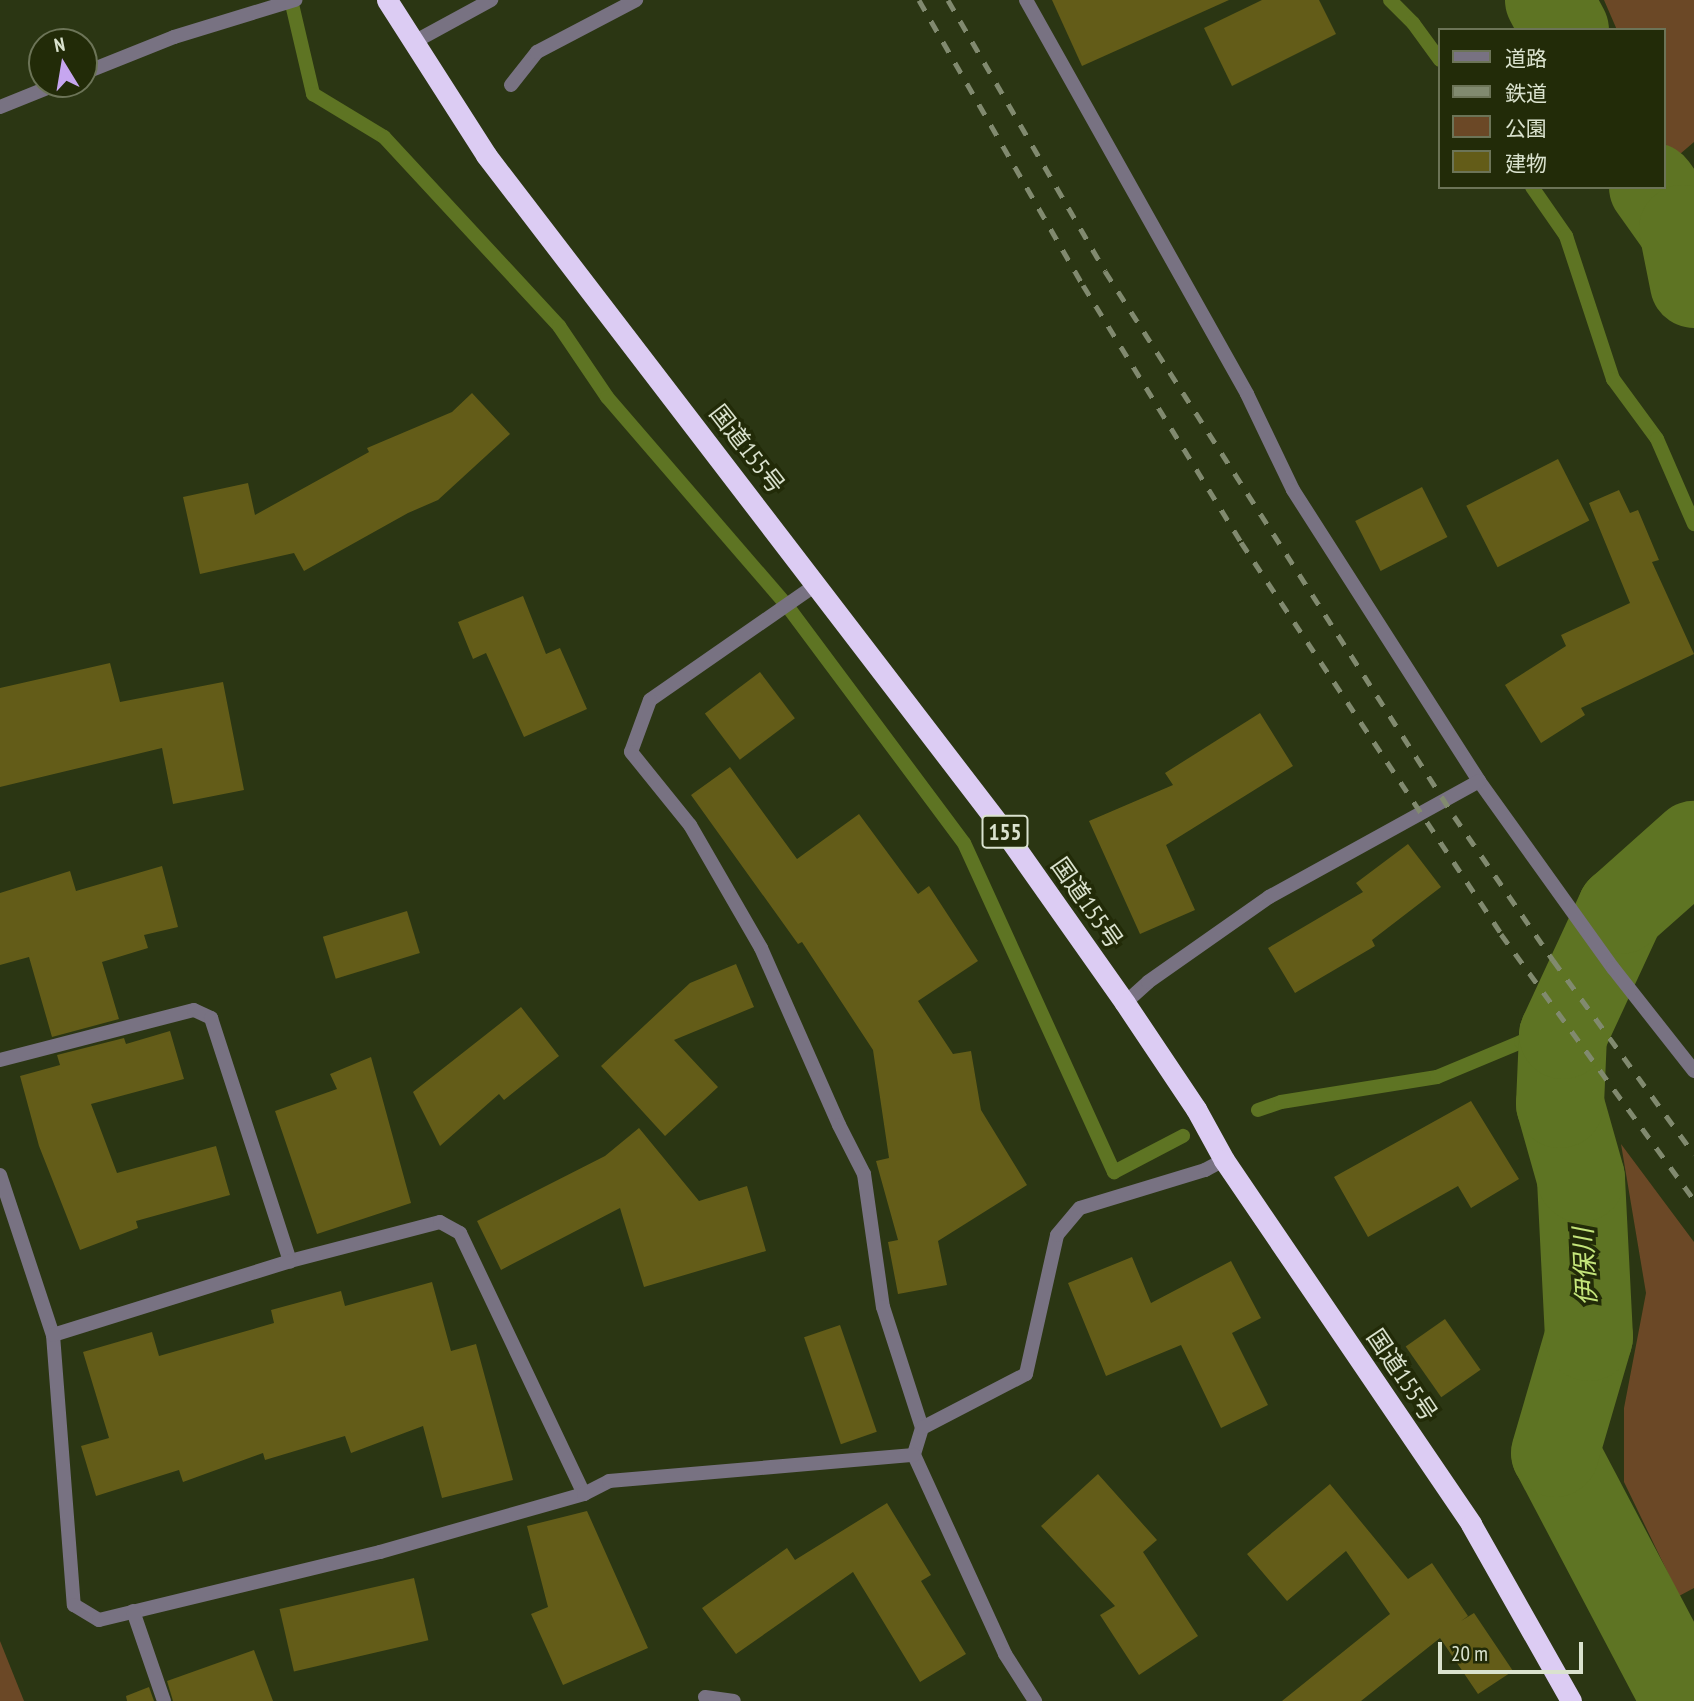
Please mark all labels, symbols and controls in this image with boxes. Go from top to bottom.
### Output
north arrow [28,28,98,98]
legend [1438,28,1666,189]
text: N [52,32,67,57]
text: 道路 [1505,45,1547,72]
text: 鉄道 [1505,80,1547,107]
text: 公園 [1505,115,1547,142]
text: 建物 [1505,150,1547,177]
street label: 国道155号 [704,399,790,499]
road number: 155 [981,812,1030,852]
street label: 国道155号 [1045,852,1129,954]
water label: 伊保川 [1567,1227,1603,1307]
street label: 国道155号 [1361,1324,1443,1426]
scale bar [1442,1628,1587,1672]
text: 20 m [1451,1640,1488,1667]

